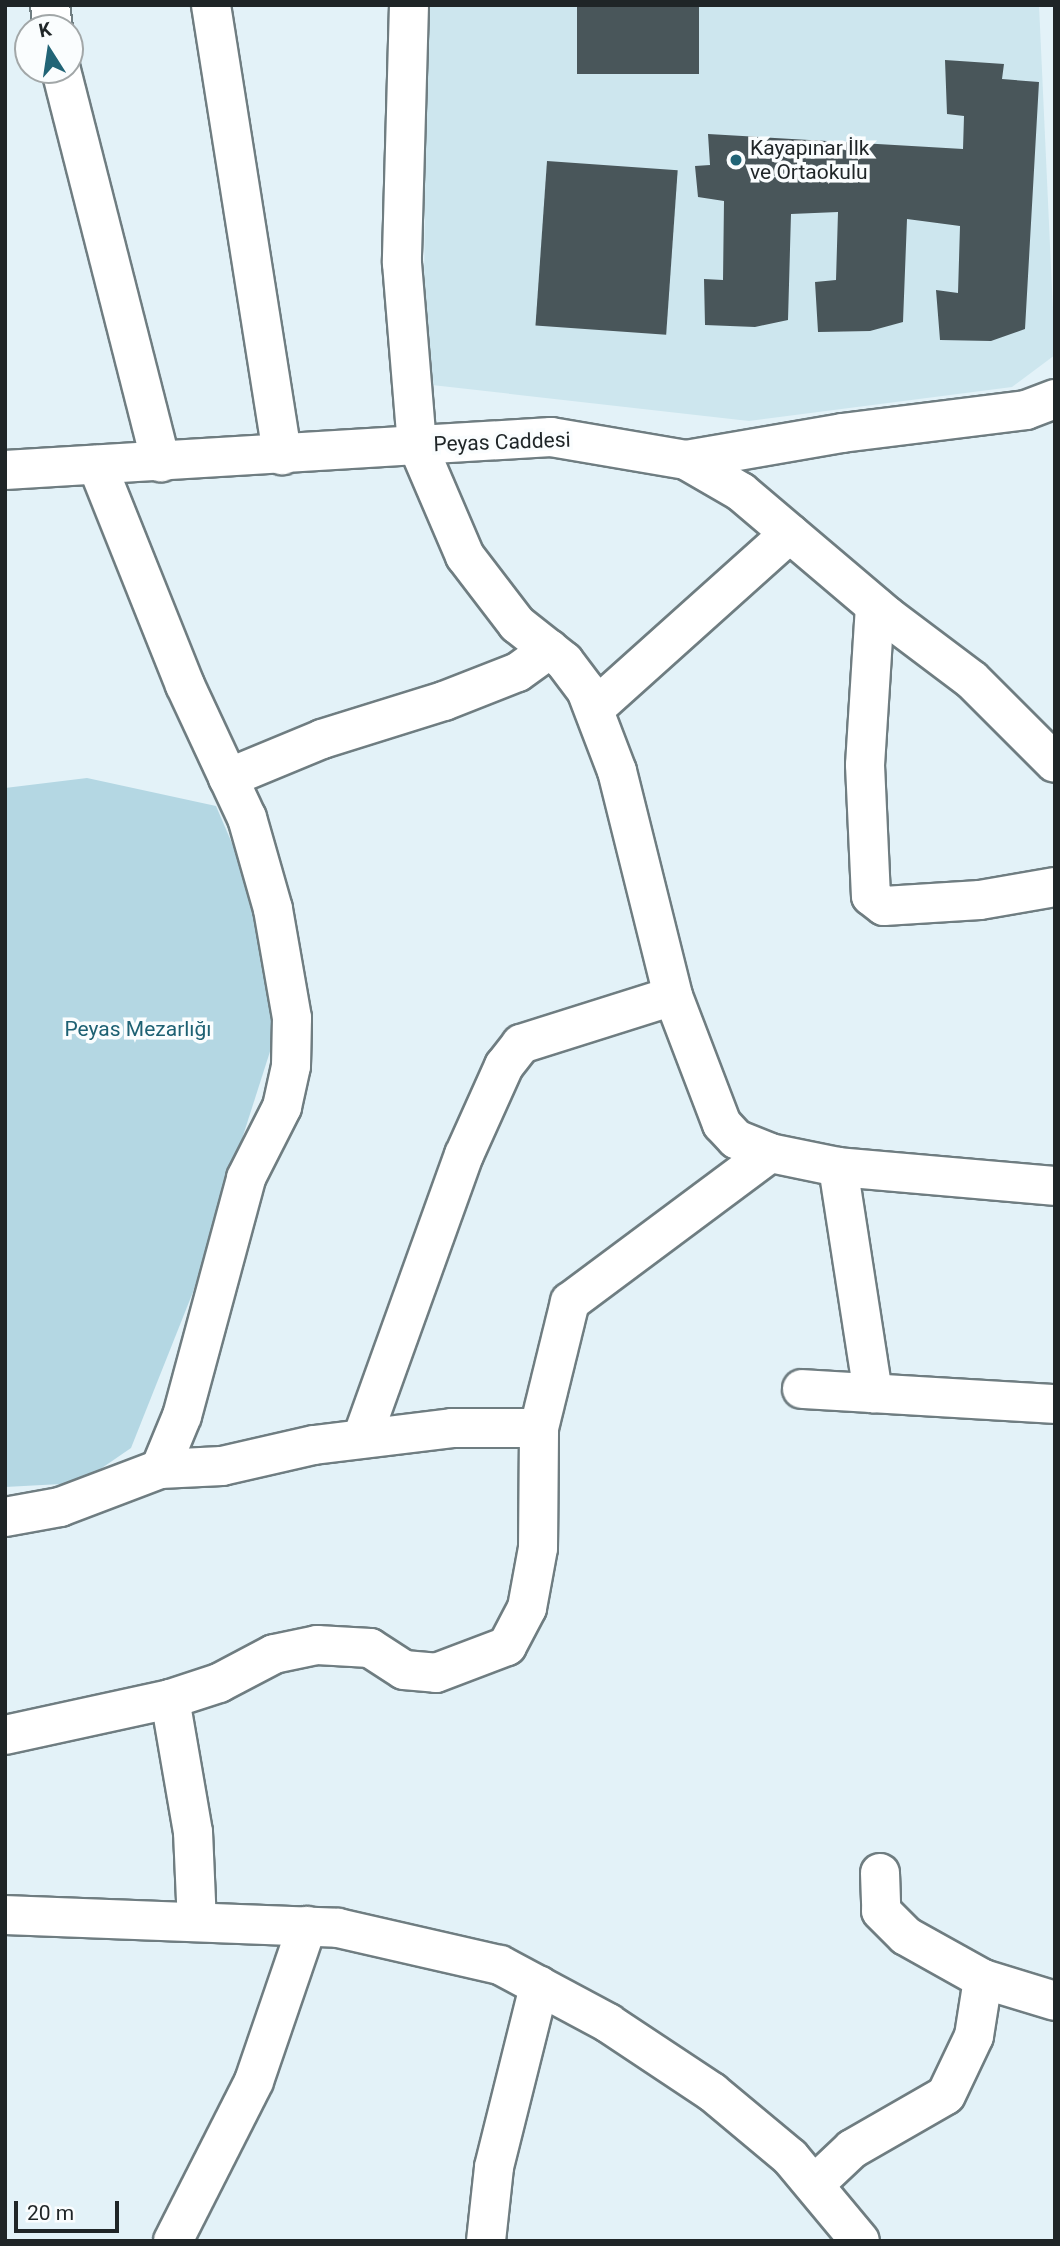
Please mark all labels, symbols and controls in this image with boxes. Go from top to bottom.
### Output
north arrow [14,14,84,84]
text: K [37,17,53,42]
place label: Kayapınar İlk ve Ortaokulu [750,135,869,185]
marker: Kayapınar İlk ve Ortaokulu [728,152,744,168]
street label: Peyas Caddesi [433,427,571,457]
park label: Peyas Mezarlığı [64,1016,212,1042]
scale bar [18,2186,122,2230]
text: 20 m [27,2201,74,2225]

